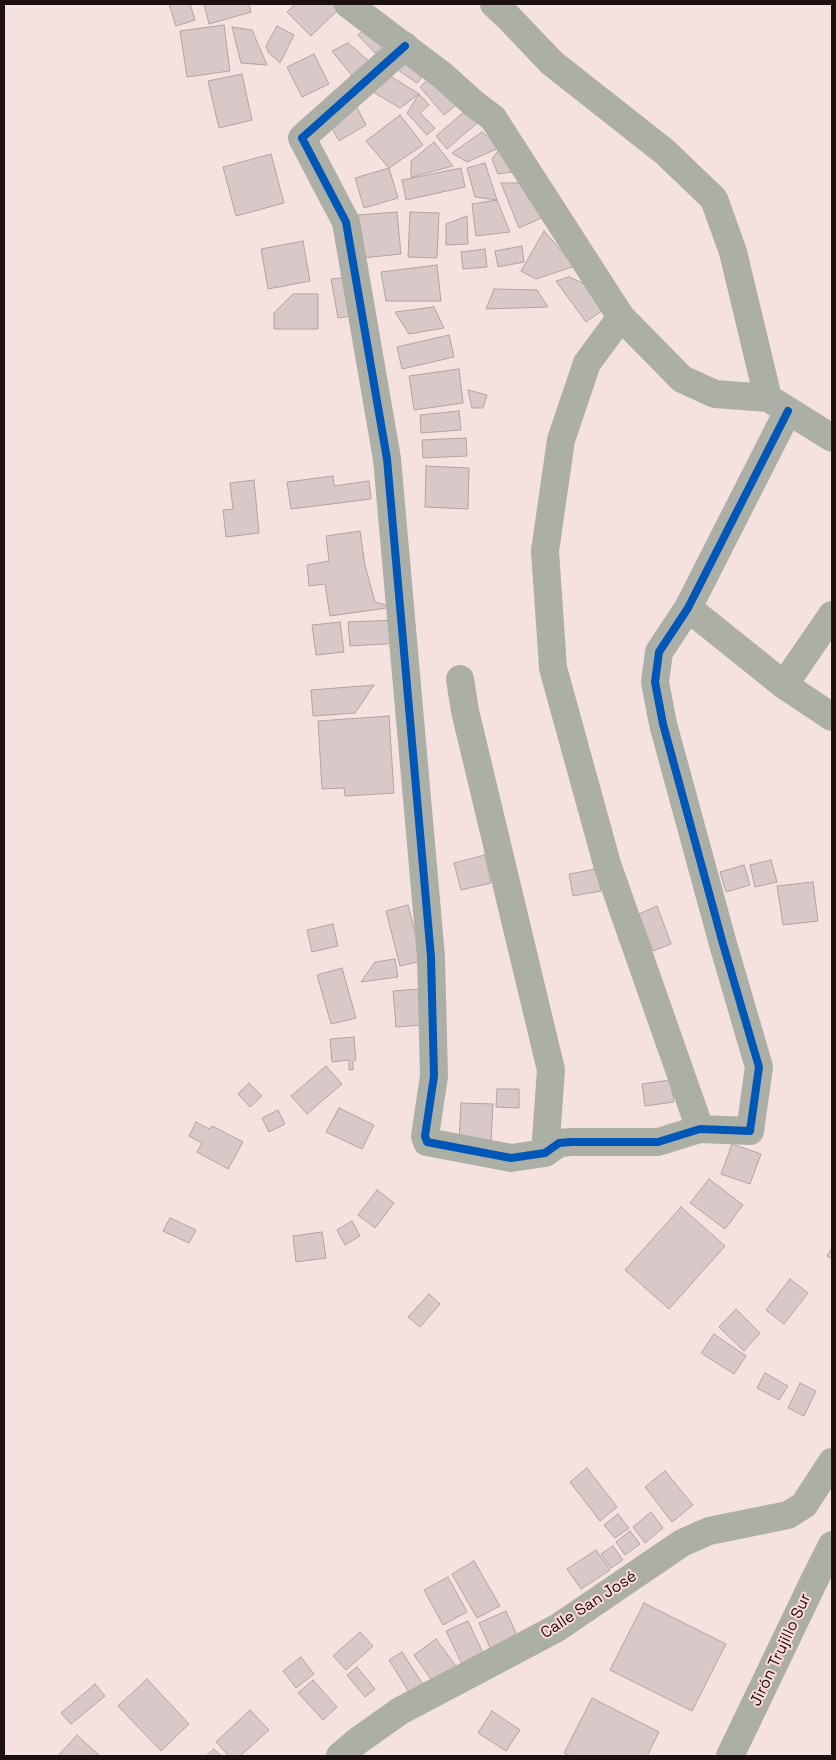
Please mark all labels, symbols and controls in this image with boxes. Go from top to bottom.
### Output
street label: Calle San José [537,1567,641,1643]
street label: Jirón Trujillo Sur [746,1591,816,1709]

